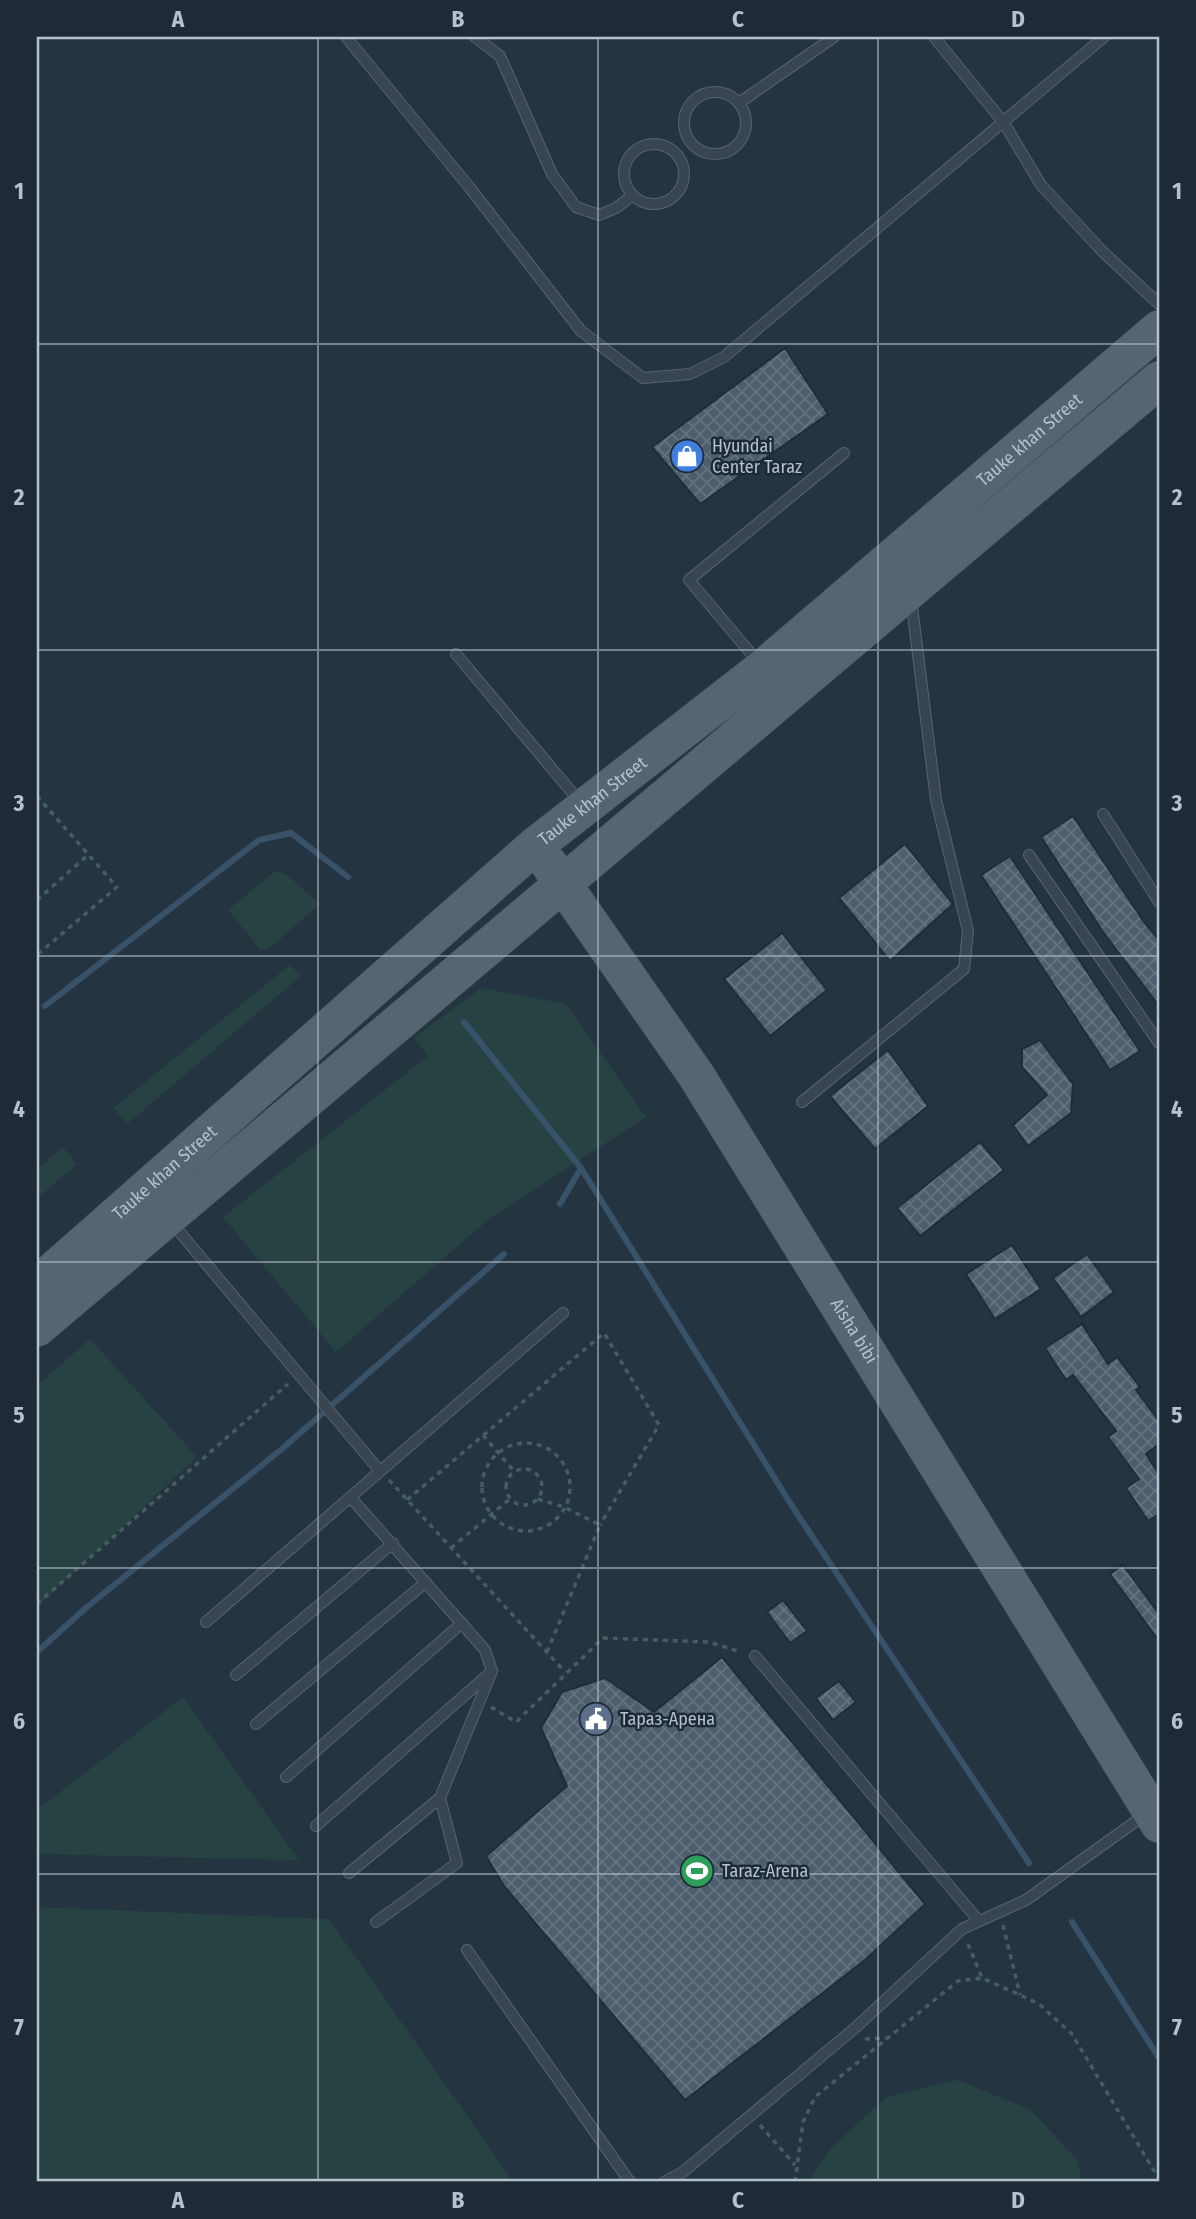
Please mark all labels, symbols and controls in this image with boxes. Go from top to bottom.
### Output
text: A [171,5,185,33]
text: B [452,5,465,33]
text: C [732,5,744,33]
text: D [1011,5,1025,33]
text: 1 [14,177,24,205]
text: 1 [1172,177,1182,205]
street label: Tauke khan Street [972,389,1087,491]
place label: Hyundai Center Taraz [712,435,802,478]
shop icon: Hyundai Center Taraz [668,437,706,475]
text: 2 [13,483,25,511]
text: 2 [1171,483,1183,511]
street label: Tauke khan Street [534,752,651,850]
text: 3 [13,789,25,817]
text: 3 [1171,789,1183,817]
text: 4 [13,1095,25,1123]
text: 4 [1171,1095,1183,1123]
street label: Tauke khan Street [108,1121,221,1224]
street label: Aisha bibi [826,1294,883,1368]
text: 5 [13,1401,25,1429]
text: 5 [1171,1401,1183,1429]
public building icon: Тараз-Арена [577,1700,615,1738]
text: 6 [13,1707,25,1735]
text: 6 [1171,1707,1183,1735]
place label: Тараз-Арена [620,1708,715,1730]
sports icon: Taraz-Arena [678,1852,716,1890]
place label: Taraz-Arena [722,1860,808,1882]
text: 7 [14,2013,24,2041]
text: 7 [1172,2013,1182,2041]
text: A [171,2186,185,2214]
text: B [452,2186,465,2214]
text: C [732,2186,744,2214]
text: D [1011,2186,1025,2214]

